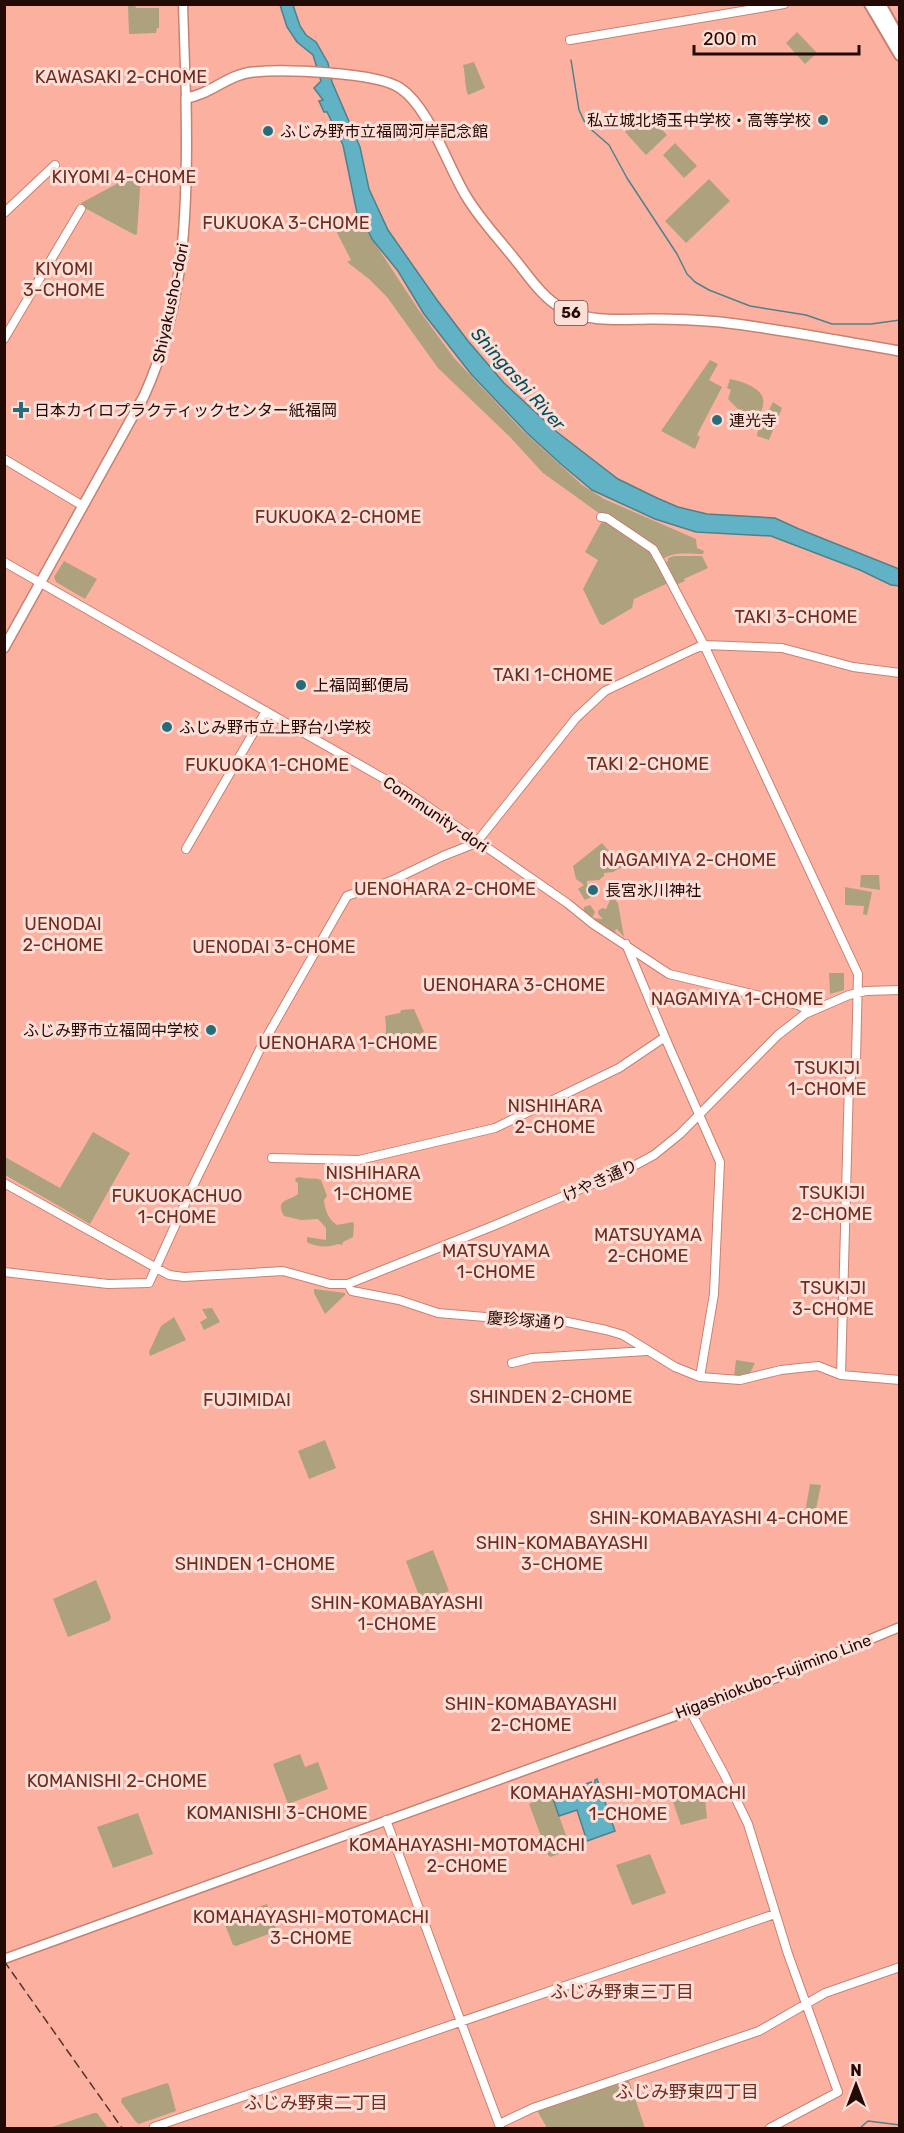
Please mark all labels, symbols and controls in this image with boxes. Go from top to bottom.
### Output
scale bar [694,18,859,56]
text: 200 m [703,28,757,50]
district label: KAWASAKI 2-CHOME [35,66,207,88]
place label: 私立城北埼玉中学校・高等学校 [587,111,811,130]
marker: 私立城北埼玉中学校・高等学校 [816,113,830,127]
place label: ふじみ野市立福岡河岸記念館 [280,122,488,141]
marker: ふじみ野市立福岡河岸記念館 [261,124,275,138]
district label: KIYOMI 4-CHOME [52,166,196,188]
district label: FUKUOKA 3-CHOME [202,212,370,234]
street label: Shiyakusho-dori [148,241,192,365]
district label: KIYOMI 3-CHOME [23,258,105,301]
road number: 56 [554,301,588,325]
water label: Shingashi River [466,323,571,436]
marker: 日本カイロプラクティックセンター紙福岡 [12,401,30,419]
place label: 日本カイロプラクティックセンター紙福岡 [34,401,337,420]
place label: 連光寺 [729,411,777,430]
marker: 連光寺 [710,413,724,427]
district label: FUKUOKA 2-CHOME [255,506,421,528]
district label: TAKI 3-CHOME [734,606,858,628]
district label: TAKI 1-CHOME [493,664,613,686]
place label: 上福岡郵便局 [313,676,409,695]
marker: 上福岡郵便局 [294,678,308,692]
place label: ふじみ野市立上野台小学校 [179,718,371,737]
marker: ふじみ野市立上野台小学校 [160,720,174,734]
district label: TAKI 2-CHOME [587,753,709,775]
district label: FUKUOKA 1-CHOME [185,754,349,776]
street label: Community-dori [380,772,492,857]
district label: NAGAMIYA 2-CHOME [601,849,777,871]
district label: UENOHARA 2-CHOME [354,878,536,900]
place label: 長宮氷川神社 [605,881,701,900]
marker: 長宮氷川神社 [586,883,600,897]
district label: UENODAI 2-CHOME [22,913,104,956]
district label: UENODAI 3-CHOME [192,936,356,958]
district label: UENOHARA 3-CHOME [423,974,605,996]
district label: NAGAMIYA 1-CHOME [651,988,823,1010]
place label: ふじみ野市立福岡中学校 [23,1021,199,1040]
marker: ふじみ野市立福岡中学校 [204,1023,218,1037]
district label: UENOHARA 1-CHOME [258,1032,438,1054]
district label: TSUKIJI 1-CHOME [788,1057,866,1100]
district label: NISHIHARA 2-CHOME [507,1095,603,1138]
street label: けやき通り [560,1156,641,1205]
district label: NISHIHARA 1-CHOME [325,1162,421,1205]
district label: TSUKIJI 2-CHOME [791,1182,873,1225]
district label: FUKUOKACHUO 1-CHOME [111,1185,243,1228]
district label: MATSUYAMA 2-CHOME [594,1224,702,1267]
district label: MATSUYAMA 1-CHOME [442,1240,550,1283]
district label: TSUKIJI 3-CHOME [792,1277,874,1320]
street label: 慶珍塚通り [486,1308,568,1333]
district label: SHINDEN 2-CHOME [470,1386,632,1408]
district label: FUJIMIDAI [203,1389,291,1411]
district label: SHIN-KOMABAYASHI 4-CHOME [590,1507,849,1529]
district label: SHIN-KOMABAYASHI 3-CHOME [476,1532,648,1575]
district label: SHINDEN 1-CHOME [175,1553,335,1575]
district label: SHIN-KOMABAYASHI 1-CHOME [311,1592,483,1635]
street label: Higashiokubo-Fujimino Line [673,1630,874,1723]
district label: SHIN-KOMABAYASHI 2-CHOME [445,1693,617,1736]
district label: KOMANISHI 2-CHOME [27,1770,207,1792]
district label: KOMAHAYASHI-MOTOMACHI 1-CHOME [510,1782,746,1825]
district label: KOMANISHI 3-CHOME [186,1802,368,1824]
district label: KOMAHAYASHI-MOTOMACHI 2-CHOME [349,1834,585,1877]
district label: KOMAHAYASHI-MOTOMACHI 3-CHOME [193,1906,429,1949]
district label: ふじみ野東三丁目 [550,1981,694,2003]
north arrow [826,2055,886,2115]
text: N [850,2061,862,2080]
district label: ふじみ野東四丁目 [615,2081,759,2103]
district label: ふじみ野東二丁目 [244,2092,388,2114]

